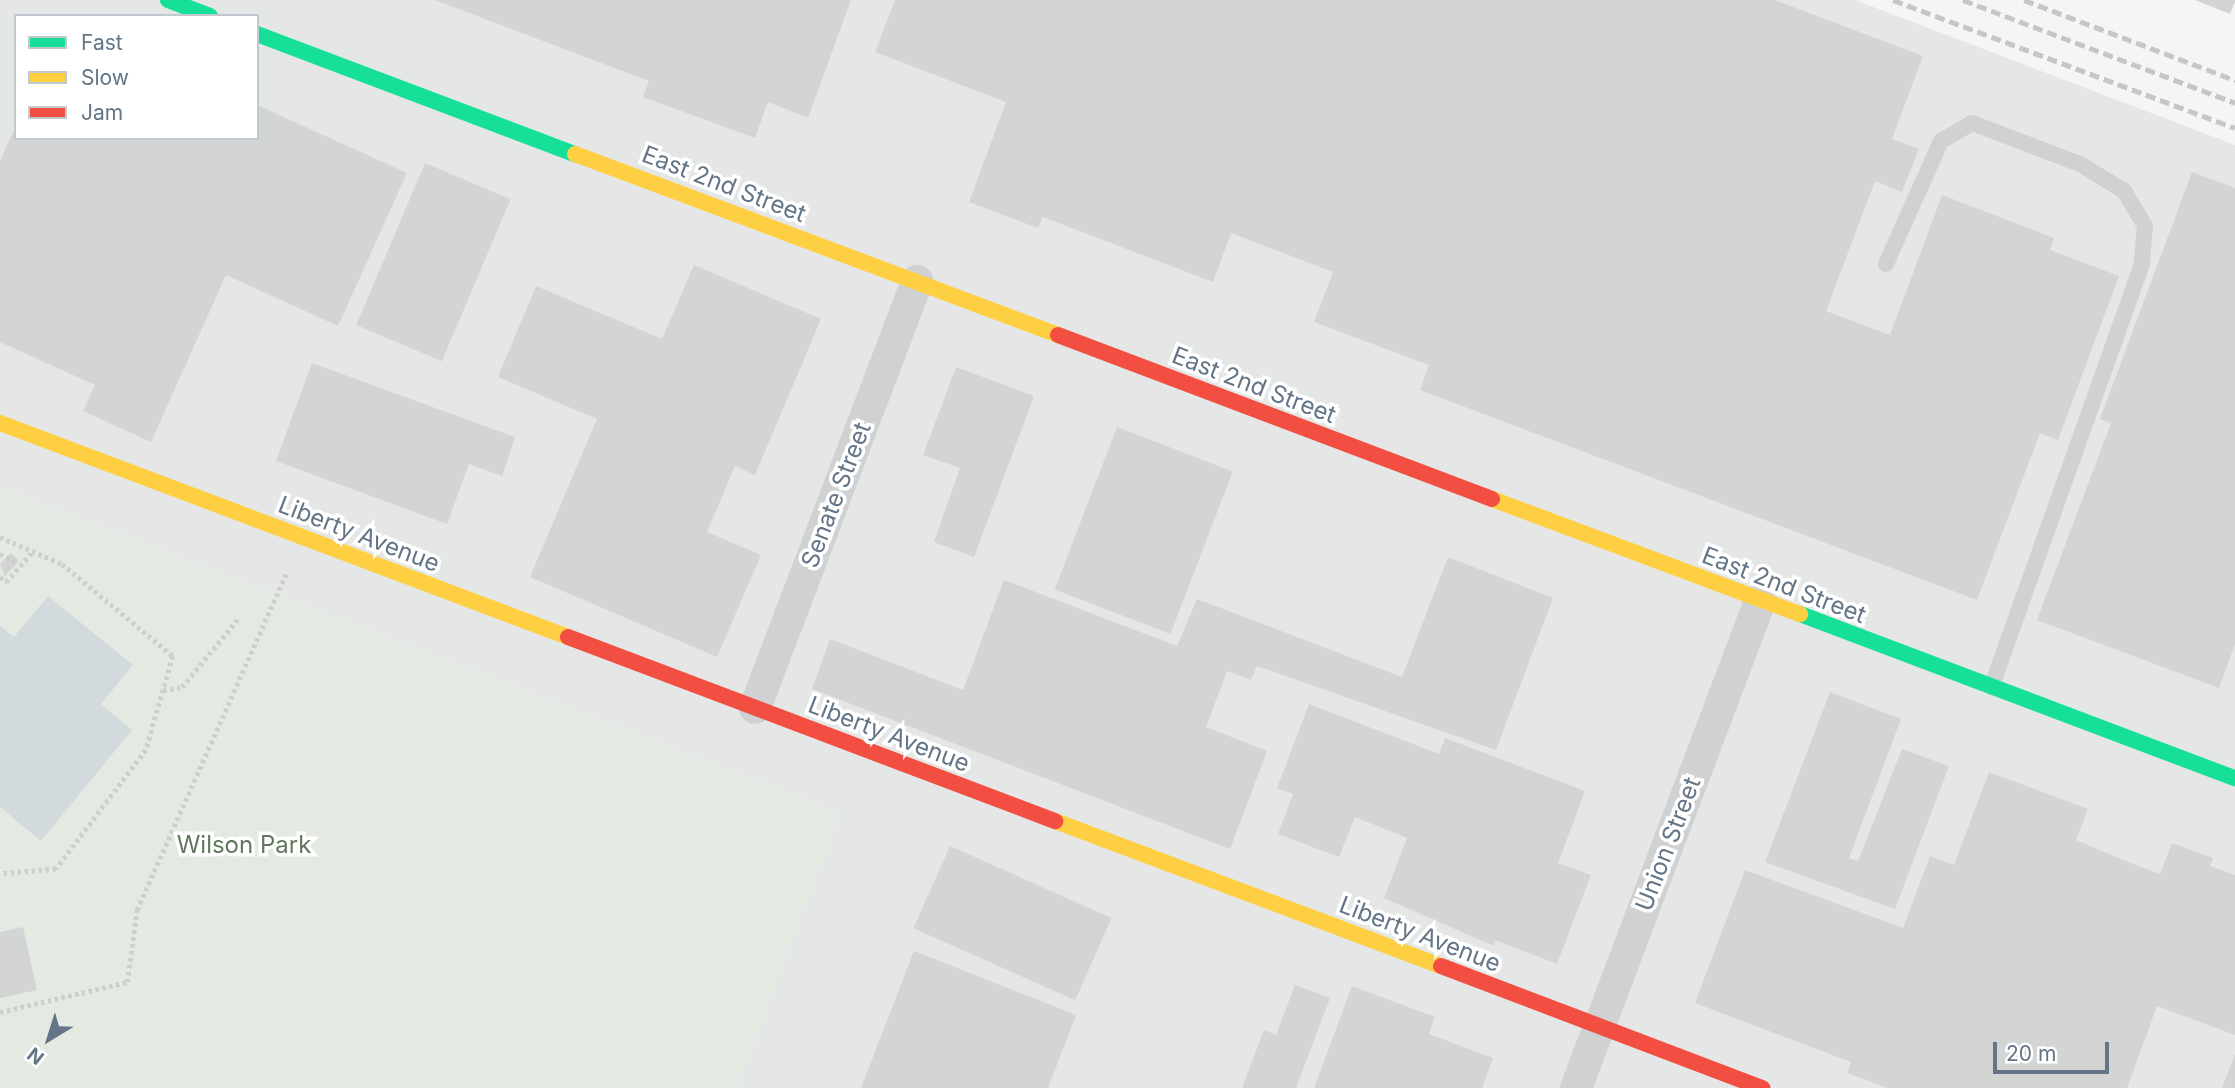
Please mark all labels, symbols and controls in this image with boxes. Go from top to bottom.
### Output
legend [14,14,259,140]
text: Fast [81,30,123,55]
text: Slow [81,65,129,90]
text: Jam [81,100,123,125]
street label: East 2nd Street [638,140,810,228]
street label: East 2nd Street [1168,341,1340,429]
street label: Senate Street [795,418,877,572]
street label: Liberty Avenue [274,490,444,578]
street label: East 2nd Street [1698,541,1870,629]
street label: Liberty Avenue [804,690,974,778]
street label: Union Street [1629,773,1707,915]
park label: Wilson Park [177,831,311,859]
street label: Liberty Avenue [1335,890,1505,978]
north arrow [14,1004,84,1074]
scale bar [1997,1028,2112,1072]
text: 20 m [2006,1041,2056,1066]
text: N [23,1042,49,1069]

